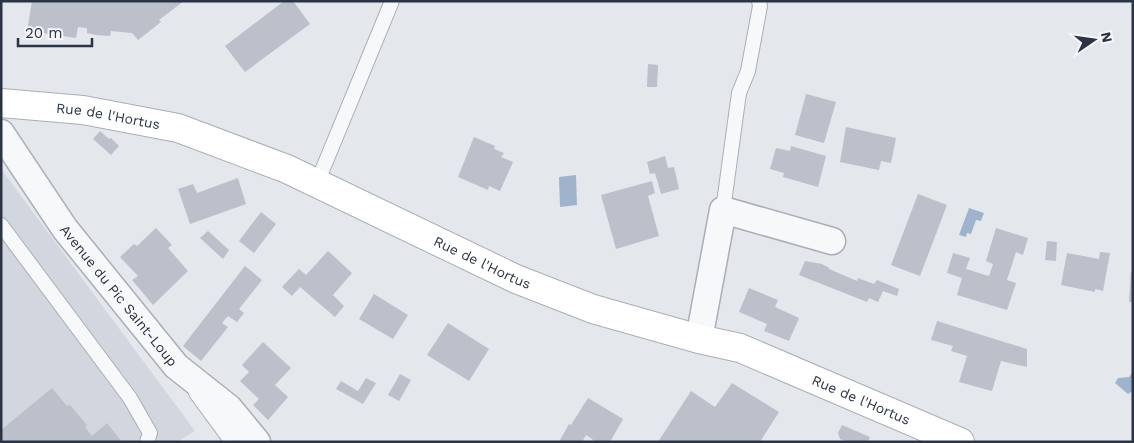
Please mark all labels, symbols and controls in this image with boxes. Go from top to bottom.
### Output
scale bar [18,15,91,47]
north arrow [1069,15,1119,65]
text: 20 m [25,24,63,42]
text: N [1098,30,1116,44]
street label: Rue de l'Hortus [55,100,161,132]
street label: Avenue du Pic Saint-Loup [57,222,181,369]
street label: Rue de l'Hortus [431,233,533,292]
street label: Rue de l'Hortus [810,372,913,428]

